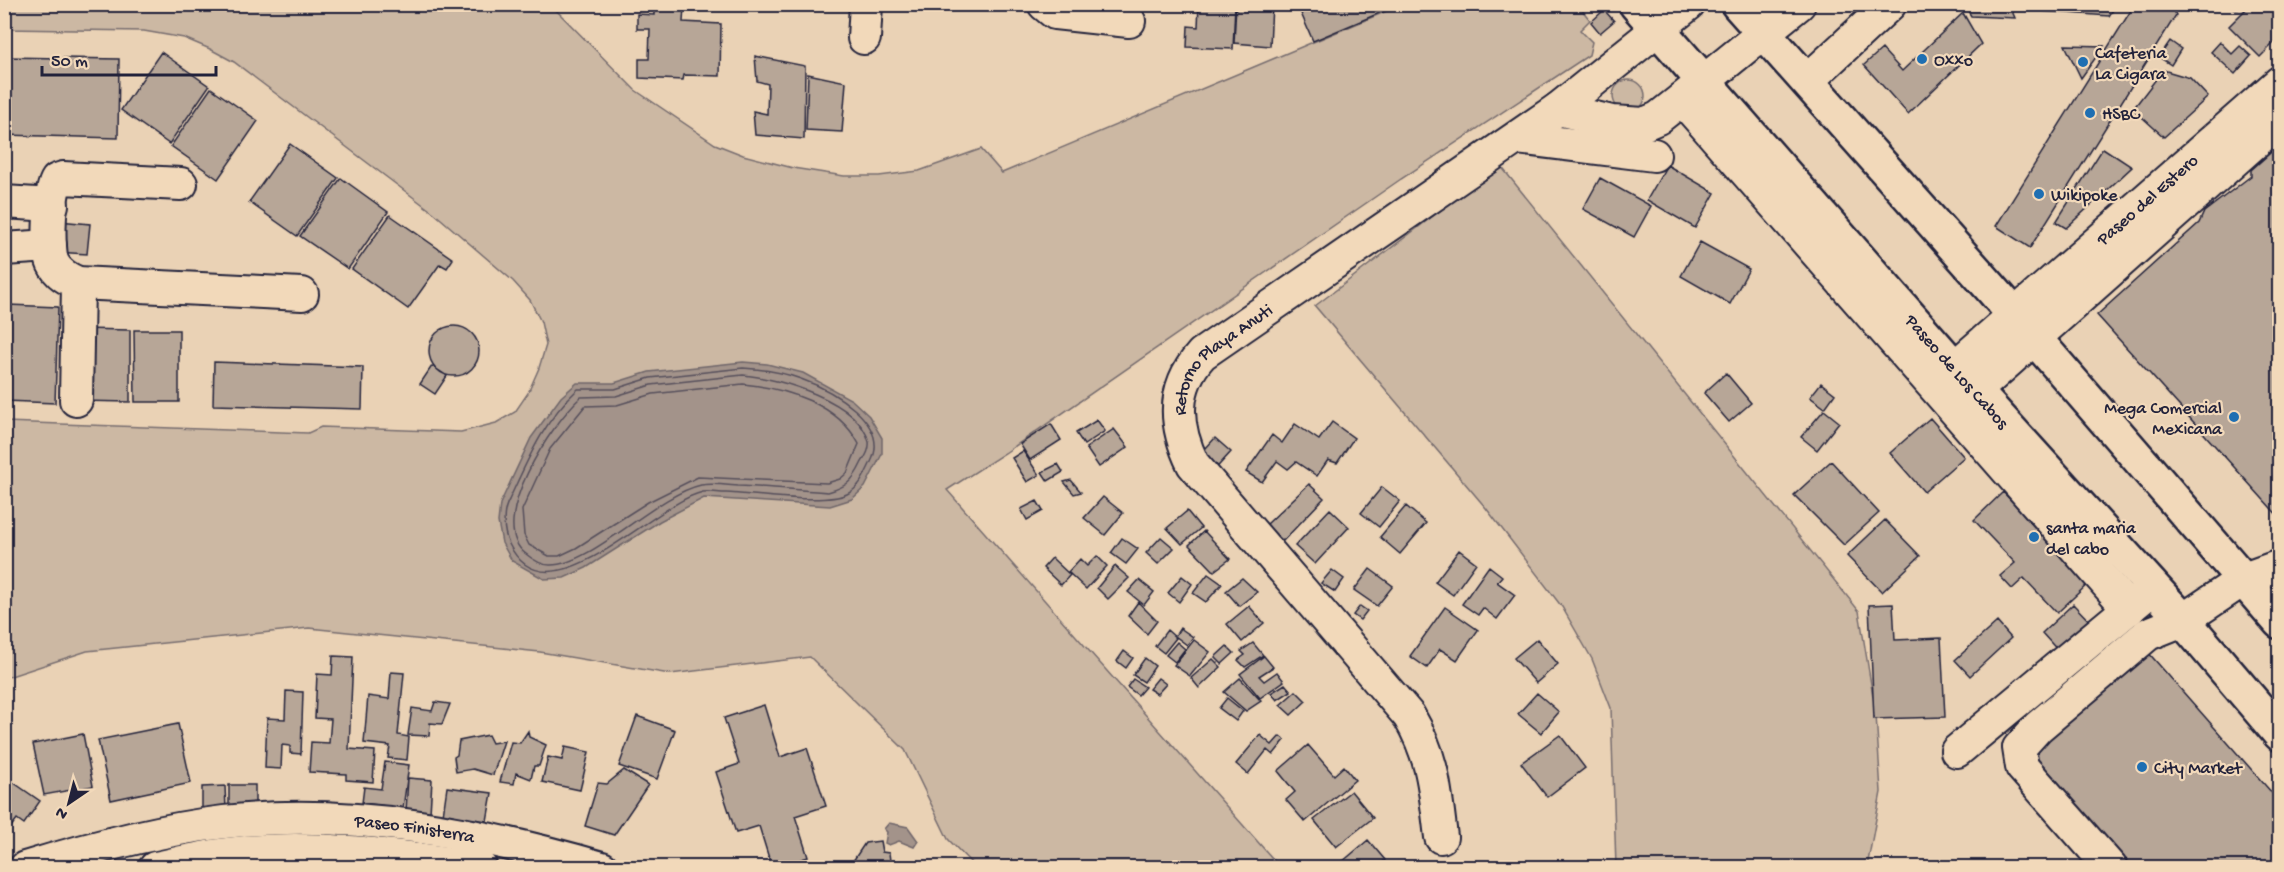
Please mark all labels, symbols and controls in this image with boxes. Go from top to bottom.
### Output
scale bar [42,39,216,77]
place label: Cafeteria La Cigara [2095,44,2167,86]
place label: Oxxo [1934,51,1973,72]
text: 50 m [51,52,88,73]
marker: Oxxo [1915,52,1929,66]
marker: Cafeteria La Cigara [2076,55,2090,69]
place label: HSBC [2102,105,2141,126]
marker: HSBC [2083,106,2097,120]
street label: Paseo del Estero [2093,151,2203,251]
place label: Wikipoke [2051,186,2118,207]
marker: Wikipoke [2032,187,2046,201]
street label: Retorno Playa Anuti [1171,300,1278,415]
street label: Paseo de Los Cabos [1899,310,2013,435]
place label: Mega Comercial Mexicana [2104,399,2223,441]
marker: Mega Comercial Mexicana [2227,410,2241,424]
place label: santa maria del cabo [2046,519,2137,561]
marker: santa maria del cabo [2027,530,2041,544]
place label: City Market [2154,759,2243,780]
marker: City Market [2135,760,2149,774]
north arrow [39,773,99,833]
text: N [52,801,72,823]
street label: Paseo Finisterra [353,812,477,849]

